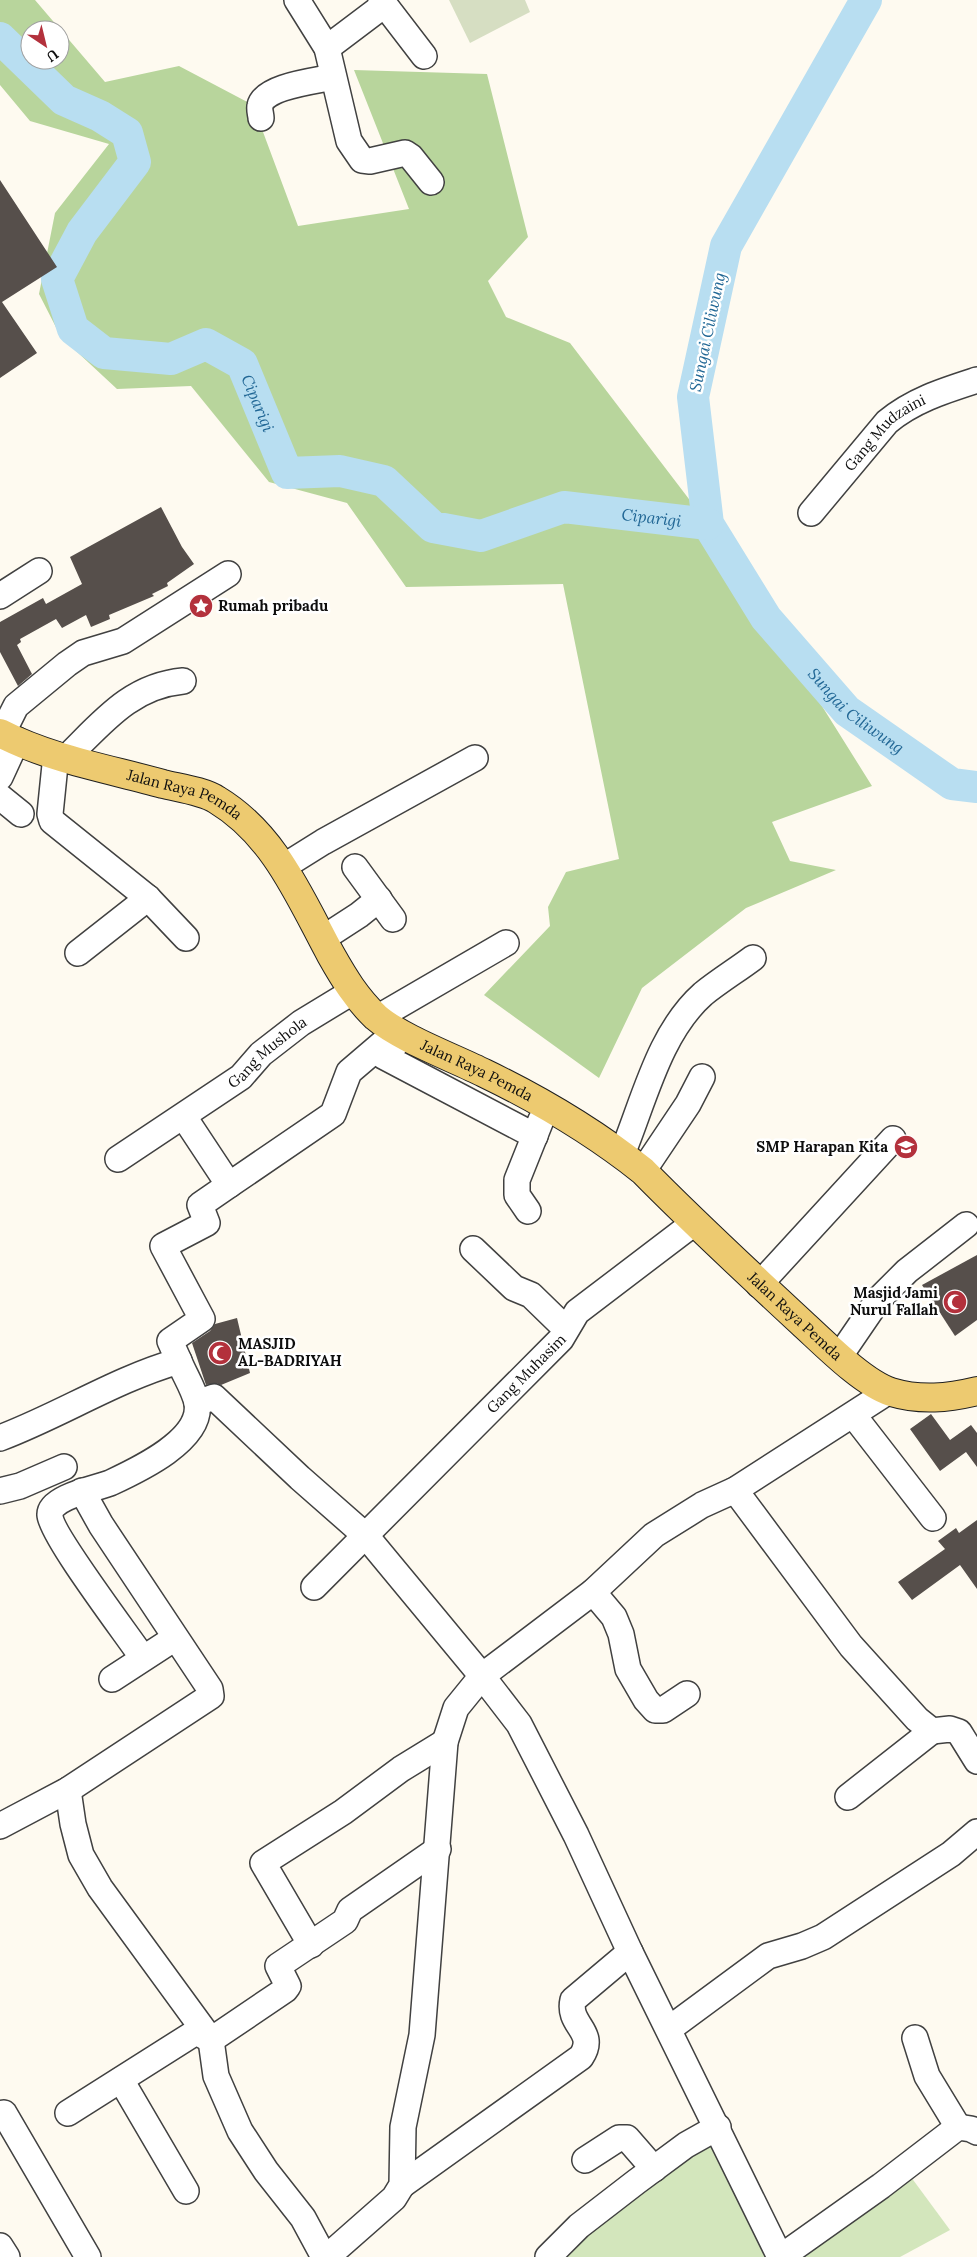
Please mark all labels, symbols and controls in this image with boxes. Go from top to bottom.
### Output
north arrow [20,20,70,70]
text: U [43,45,62,66]
water label: Sungai Ciliwung [685,271,729,393]
water label: Ciparigi [237,371,279,435]
street label: Gang Mudzaini [840,390,928,475]
water label: Ciparigi [621,504,683,531]
place icon: Rumah pribadu [188,593,214,619]
place label: Rumah pribadu [218,596,328,615]
water label: Sungai Ciliwung [804,664,908,758]
street label: Jalan Raya Pemda [124,765,246,824]
street label: Gang Mushola [224,1012,310,1092]
street label: Jalan Raya Pemda [417,1035,536,1105]
school or university icon: SMP Harapan Kita [893,1134,919,1160]
place label: SMP Harapan Kita [756,1137,888,1156]
street label: Jalan Raya Pemda [743,1267,846,1364]
place label: Masjid Jami Nurul Fallah [850,1283,939,1319]
mosque icon: Masjid Jami Nurul Fallah [942,1289,968,1315]
street label: Gang Muhasim [482,1330,570,1417]
place label: MASJID AL-BADRIYAH [238,1334,342,1370]
mosque icon: MASJID AL-BADRIYAH [207,1340,233,1366]

